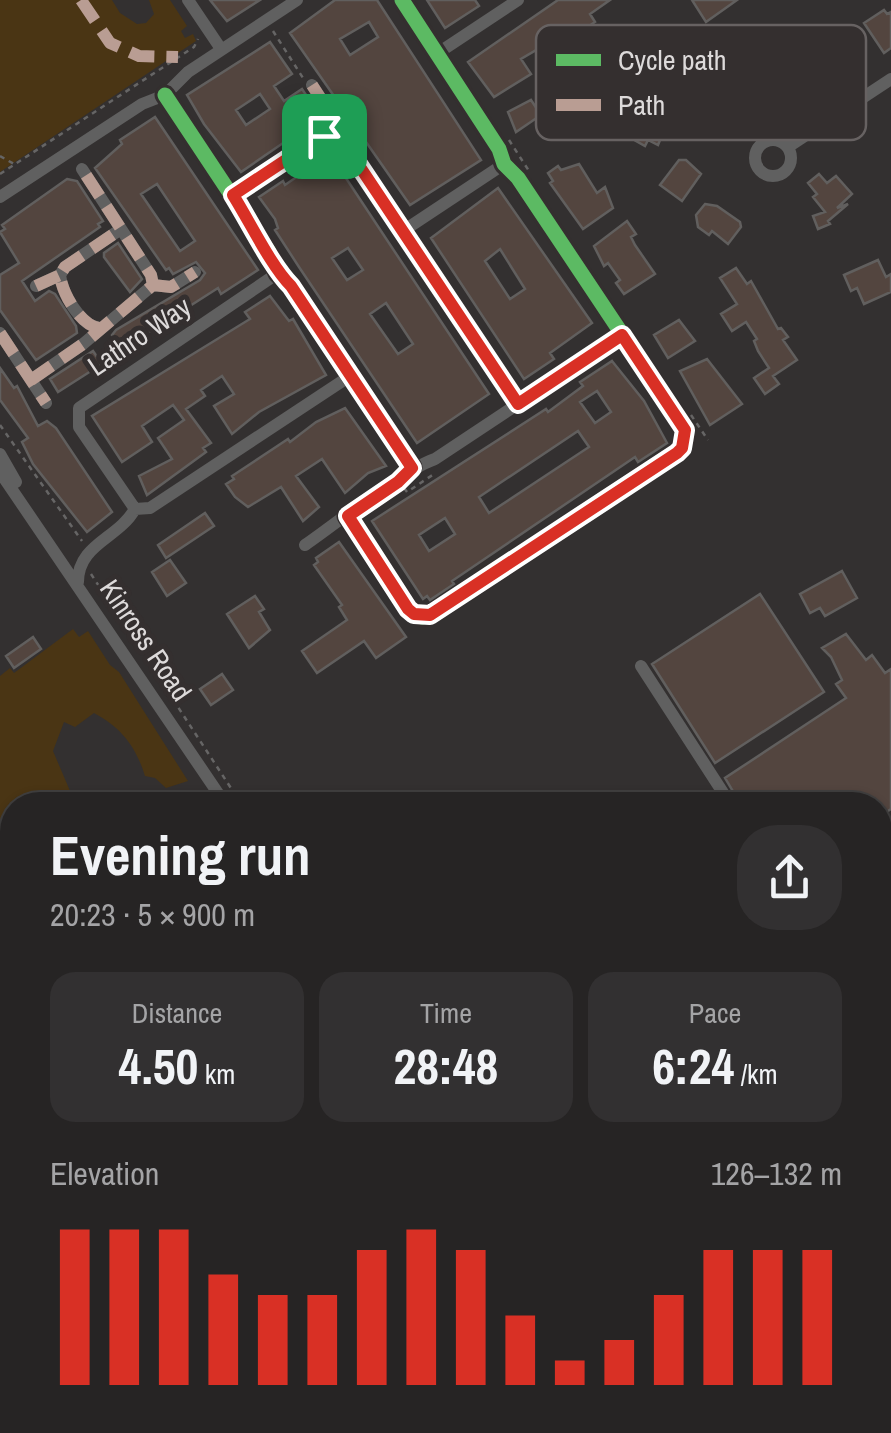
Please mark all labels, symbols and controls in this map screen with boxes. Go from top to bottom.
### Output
legend [536,25,866,140]
text: Cycle path [618,41,726,79]
text: Path [618,86,665,124]
pin [282,94,367,179]
icon: arrive [297,109,352,164]
street label: Lathro Way [80,287,198,384]
street label: Kinross Road [91,572,201,708]
text: Evening run [50,818,311,892]
button: share [737,825,842,930]
text: 20:23 · 5 × 900 m [50,893,255,936]
text: Distance [132,994,222,1032]
text: Time [420,994,472,1032]
text: Pace [689,994,741,1032]
text: 4.50 [119,1032,198,1100]
text: 28:48 [394,1032,498,1100]
text: 6:24 [652,1032,734,1100]
text: km [198,1055,235,1093]
text: /km [734,1055,778,1093]
text: Elevation [50,1152,159,1195]
text: 126–132 m [711,1152,842,1195]

